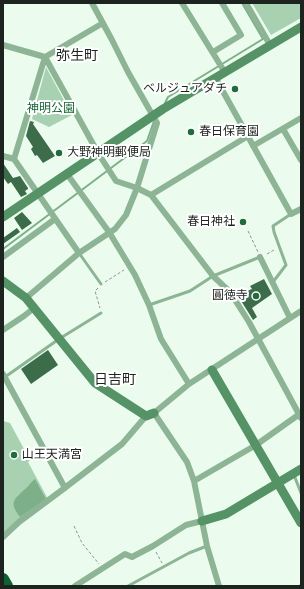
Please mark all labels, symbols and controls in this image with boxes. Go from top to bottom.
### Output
district label: 弥生町 [56,48,98,64]
place label: ベルジュアダチ [143,82,227,96]
marker: ベルジュアダチ [230,84,240,94]
park label: 神明公園 [27,102,75,116]
place label: 春日保育園 [199,125,259,139]
marker: 春日保育園 [186,127,196,137]
place label: 大野神明郵便局 [67,146,151,160]
marker: 大野神明郵便局 [54,148,64,158]
place label: 春日神社 [187,215,235,229]
marker: 春日神社 [238,217,248,227]
place label: 圓徳寺 [212,289,248,303]
marker: 圓徳寺 [251,291,261,301]
district label: 日吉町 [94,372,136,388]
place label: 山王天満宮 [22,448,82,462]
marker: 山王天満宮 [9,450,19,460]

